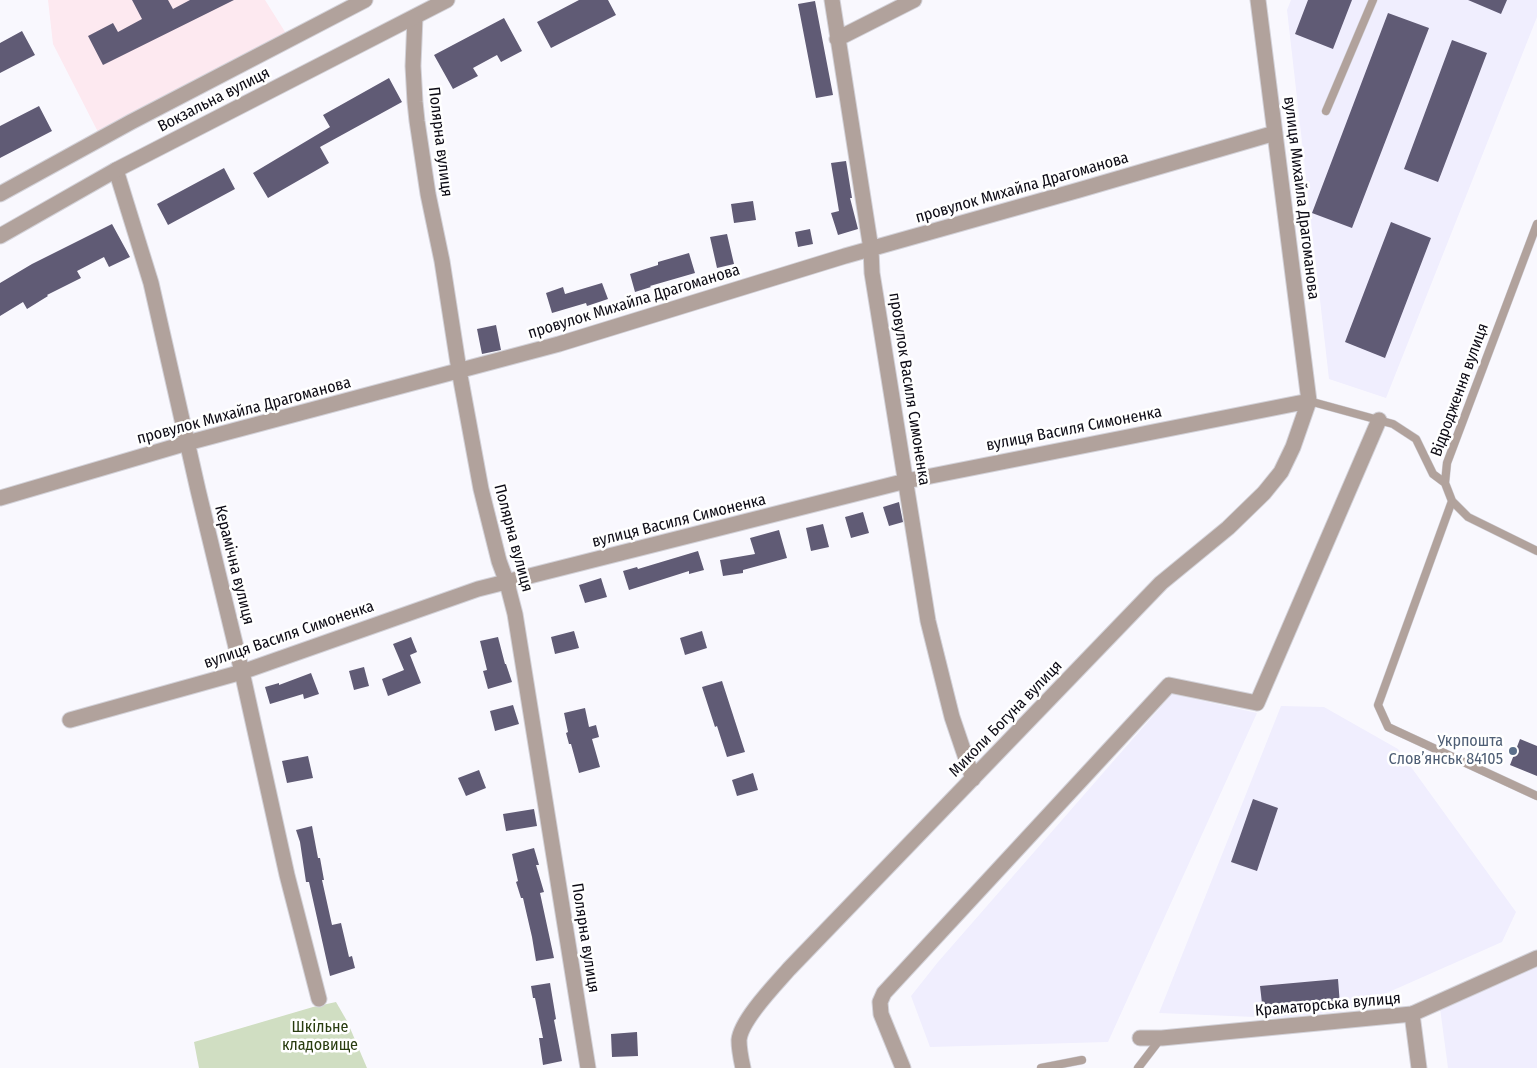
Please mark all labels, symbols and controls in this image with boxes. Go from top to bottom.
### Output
street label: Вокзальна вулиця [155,63,273,137]
street label: Полярна вулиця [424,86,456,198]
street label: вулиця Михайла Драгоманова [1279,95,1323,301]
street label: провулок Михайла Драгоманова [913,148,1131,228]
street label: провулок Михайла Драгоманова [526,261,742,343]
street label: провулок Василя Симоненка [884,291,934,487]
street label: Відродження вулиця [1427,321,1493,459]
street label: провулок Михайла Драгоманова [135,373,353,449]
street label: вулиця Василя Симоненка [985,403,1163,455]
street label: Полярна вулиця [489,482,537,594]
street label: вулиця Василя Симоненка [590,490,768,552]
street label: Керамічна вулиця [210,503,258,627]
street label: вулиця Василя Симоненка [202,597,376,673]
street label: Миколи Богуна вулиця [945,657,1067,781]
place label: Укрпошта Слов’янськ 84105 [1389,732,1503,770]
marker: Укрпошта Слов’янськ 84105 [1507,745,1519,757]
street label: Полярна вулиця [567,882,603,994]
street label: Краматорська вулиця [1254,989,1402,1021]
park label: Шкільне кладовище [282,1018,358,1056]

